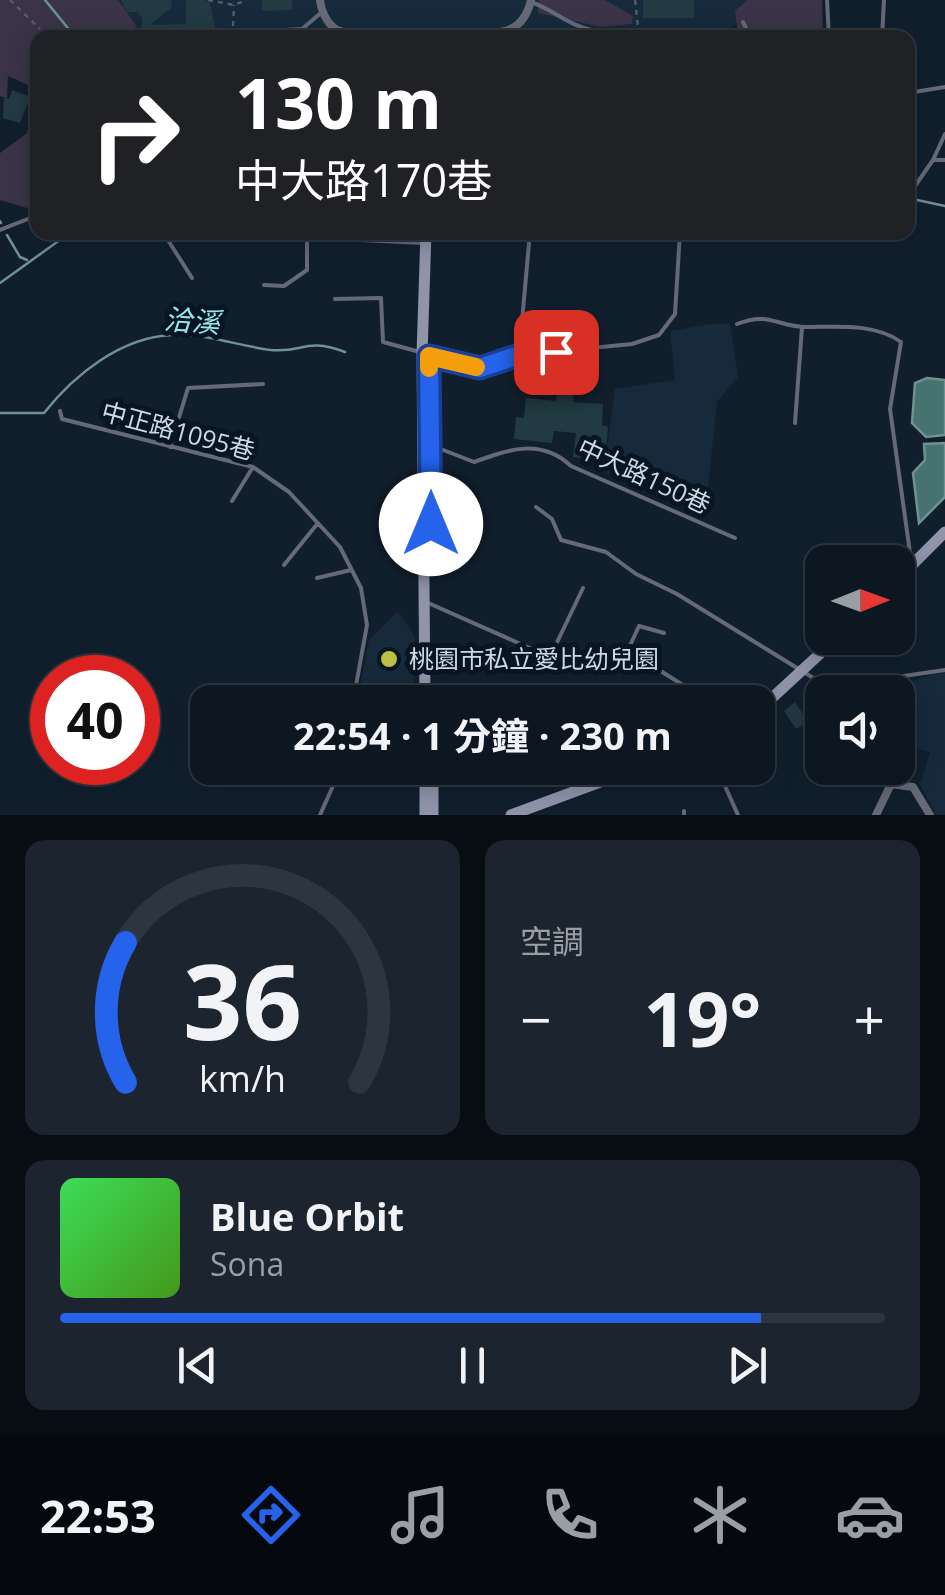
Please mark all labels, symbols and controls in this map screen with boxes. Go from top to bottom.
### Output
text: 130 m [235,54,442,150]
icon: right [70,70,200,200]
text: 中大路170巷 [235,149,492,210]
water label: 洽溪 [163,299,225,341]
pin [514,310,599,395]
icon: arrive [529,325,584,380]
street label: 中正路1095巷 [98,393,259,467]
street label: 中大路150巷 [572,429,716,521]
position arrow [379,472,483,576]
north arrow [805,545,915,655]
map controls [805,545,915,785]
place label: 桃園市私立愛比幼兒園 [409,641,659,675]
marker: 桃園市私立愛比幼兒園 [378,648,400,670]
speed limit sign: 40 [30,655,160,785]
button: sound [805,675,915,785]
text: 22:54 · 1 分鐘 · 230 m [293,709,672,761]
text: 空調 [520,919,584,962]
text: 36 [183,929,302,1070]
text: 19° [644,967,761,1069]
text: − [520,981,551,1056]
text: + [854,981,885,1056]
text: km/h [199,1054,286,1102]
text: Blue Orbit [210,1190,404,1242]
text: Sona [210,1242,284,1285]
icon: previous [170,1338,225,1393]
icon: pause [445,1338,500,1393]
icon: next [720,1338,775,1393]
icon: directions [236,1480,306,1550]
icon: music [385,1480,455,1550]
icon: phone [535,1480,605,1550]
icon: climate [685,1480,755,1550]
icon: car [835,1480,905,1550]
text: 22:53 [40,1485,156,1546]

